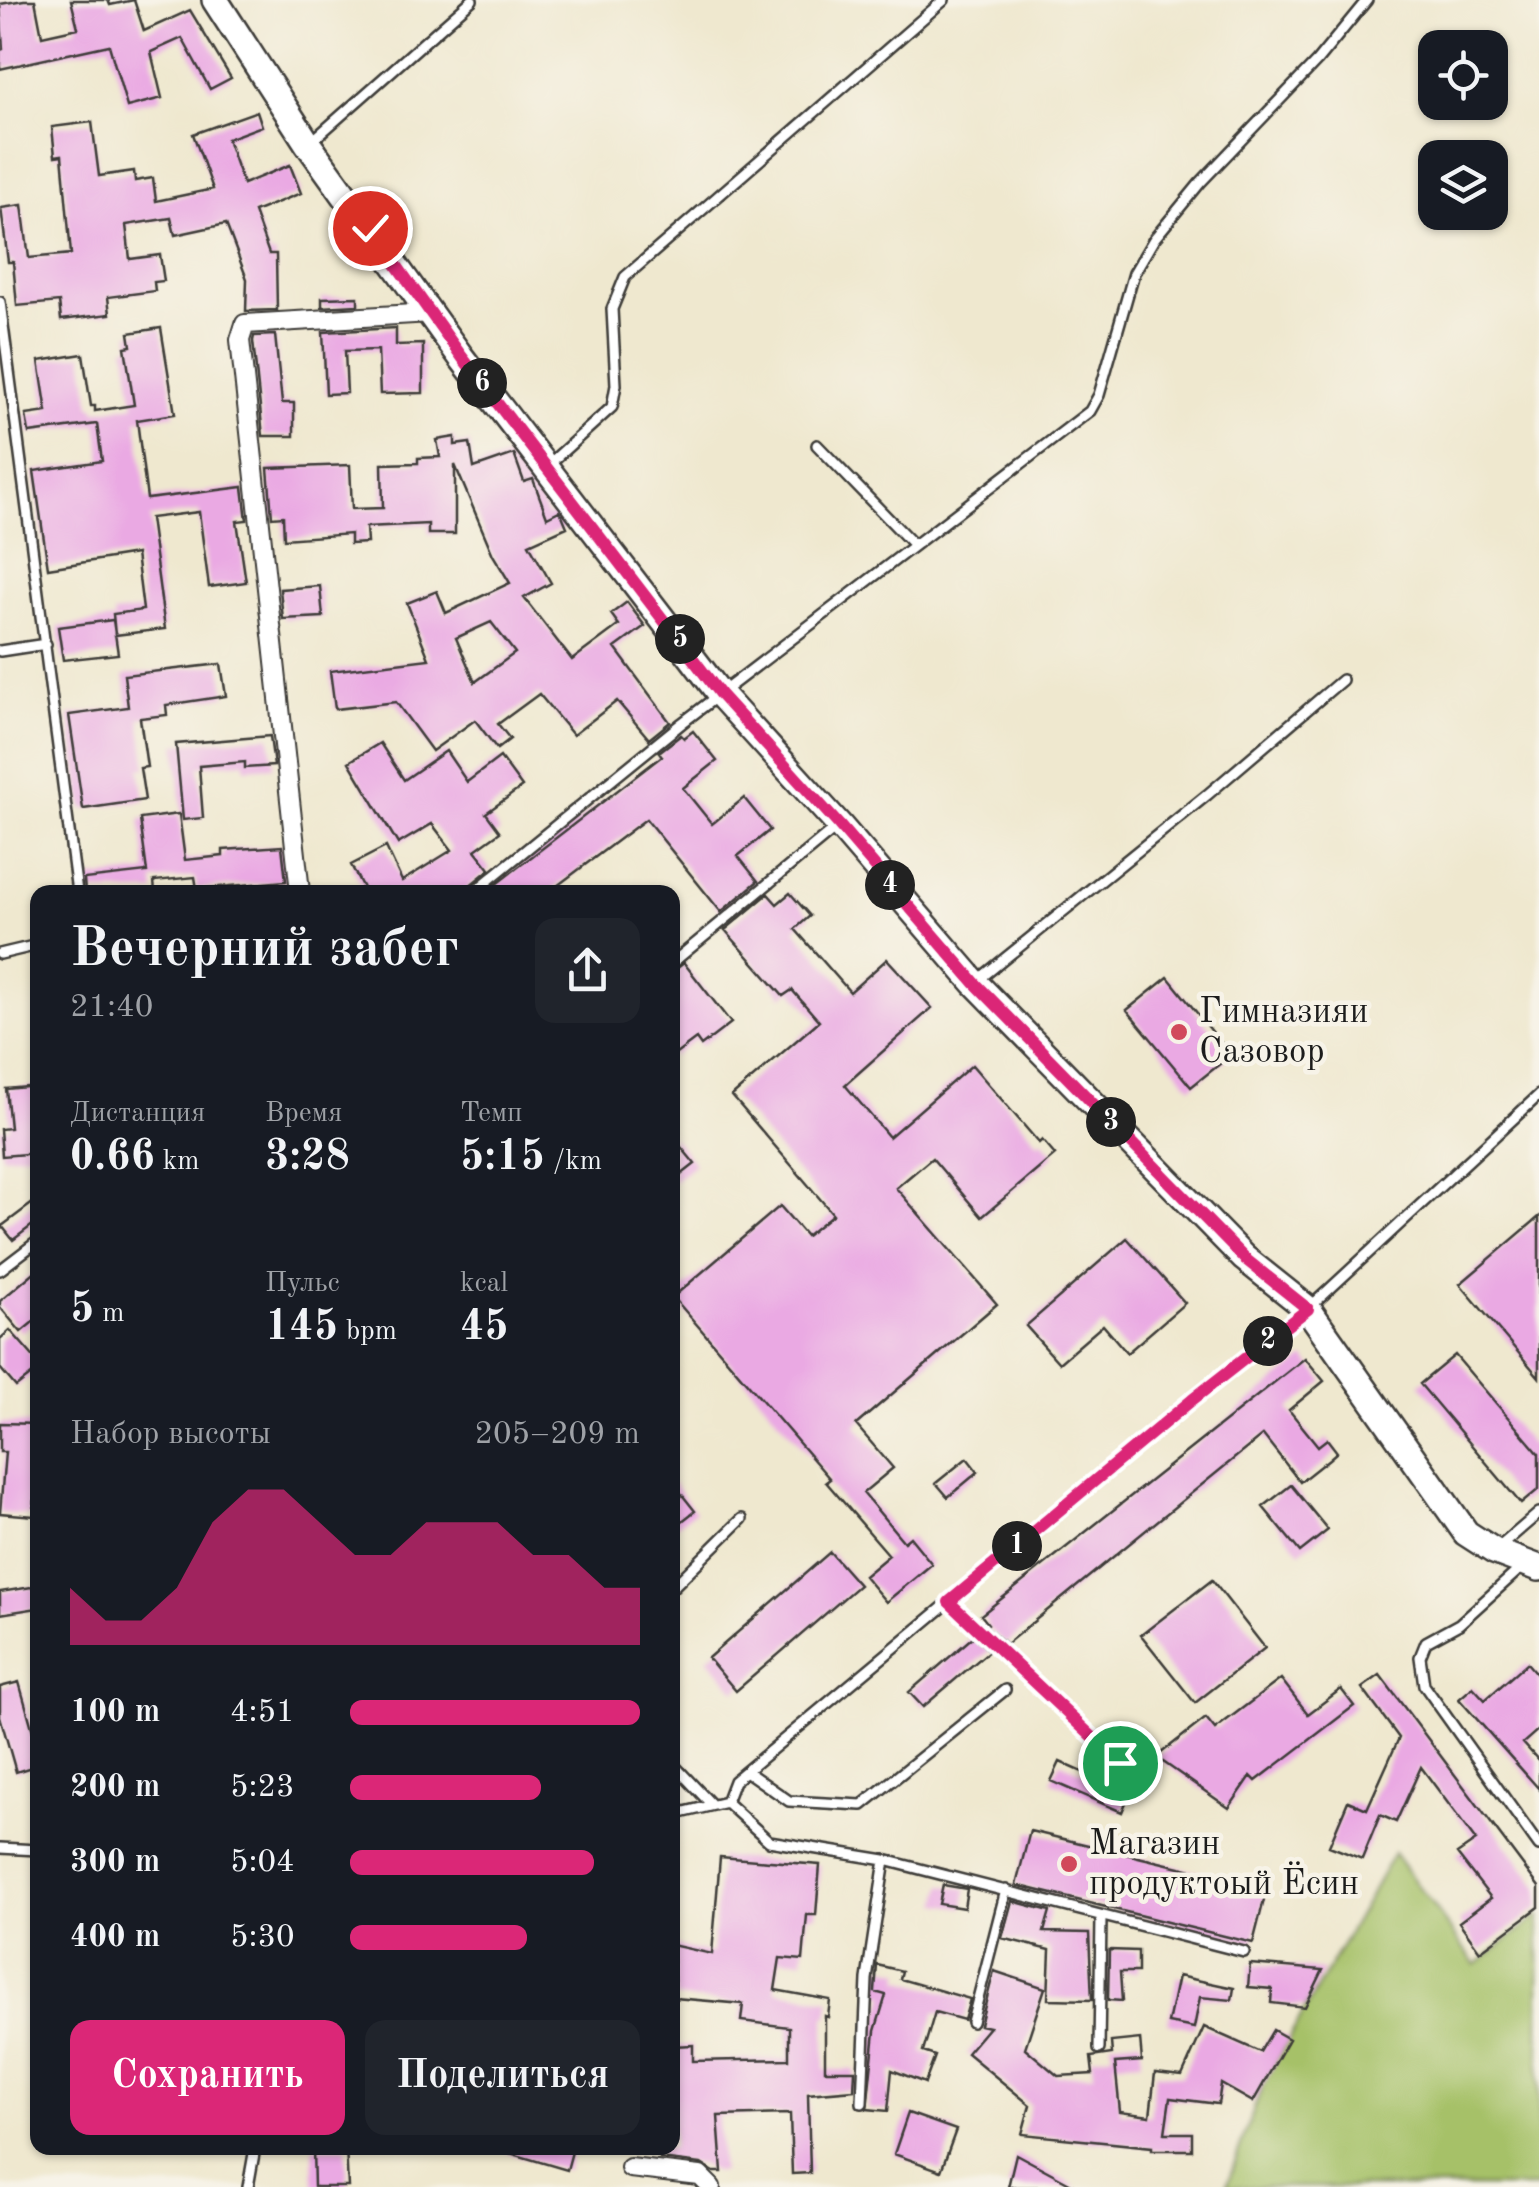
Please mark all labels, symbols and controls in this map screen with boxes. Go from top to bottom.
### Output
map controls [1418,30,1508,230]
button: locate [1418,30,1508,120]
button: layers [1418,140,1508,230]
pin [328,186,413,271]
icon: check [343,201,398,256]
pin: 6 [457,358,507,408]
text: 6 [474,369,490,397]
pin: 5 [655,614,705,664]
text: 5 [672,625,688,653]
pin: 4 [865,860,915,910]
text: 4 [882,871,898,899]
button: share [535,918,640,1023]
text: Вечерний забег [70,923,459,978]
text: 21:40 [70,992,153,1024]
place label: Гимназияи Сазовор [1199,995,1368,1070]
marker: Гимназияи Сазовор [1168,1021,1190,1043]
pin: 3 [1086,1097,1136,1147]
text: Дистанция [70,1100,205,1128]
text: Время [265,1100,342,1128]
text: Темп [460,1100,522,1128]
text: 3 [1103,1108,1119,1136]
text: 0.66 [70,1137,155,1179]
text: 3:28 [265,1137,350,1179]
text: 5:15 [460,1137,545,1179]
text: km [155,1148,199,1176]
text: /km [545,1148,602,1176]
text: Пульс [265,1270,340,1298]
text: kcal [460,1270,508,1298]
text: 5 [70,1289,94,1331]
text: m [94,1300,124,1328]
text: 145 [265,1307,338,1349]
text: 45 [460,1307,509,1349]
pin: 2 [1243,1316,1293,1366]
text: bpm [338,1318,397,1346]
text: 2 [1260,1327,1276,1355]
text: Набор высоты [70,1419,271,1451]
text: 205–209 m [474,1419,640,1451]
pin: 1 [992,1521,1042,1571]
text: 1 [1009,1532,1025,1560]
text: 100 m [70,1697,160,1729]
text: 4:51 [230,1697,295,1729]
pin [1078,1721,1163,1806]
icon: arrive [1093,1736,1148,1791]
text: 200 m [70,1772,160,1804]
text: 5:23 [230,1772,295,1804]
place label: Магазин продуктоый Ёсин [1089,1827,1359,1902]
text: 300 m [70,1847,160,1879]
text: 5:04 [230,1847,295,1879]
marker: Магазин продуктоый Ёсин [1058,1853,1080,1875]
text: 400 m [70,1922,160,1954]
text: 5:30 [230,1922,295,1954]
button: Сохранить [70,2020,345,2135]
button: Поделиться [365,2020,640,2135]

